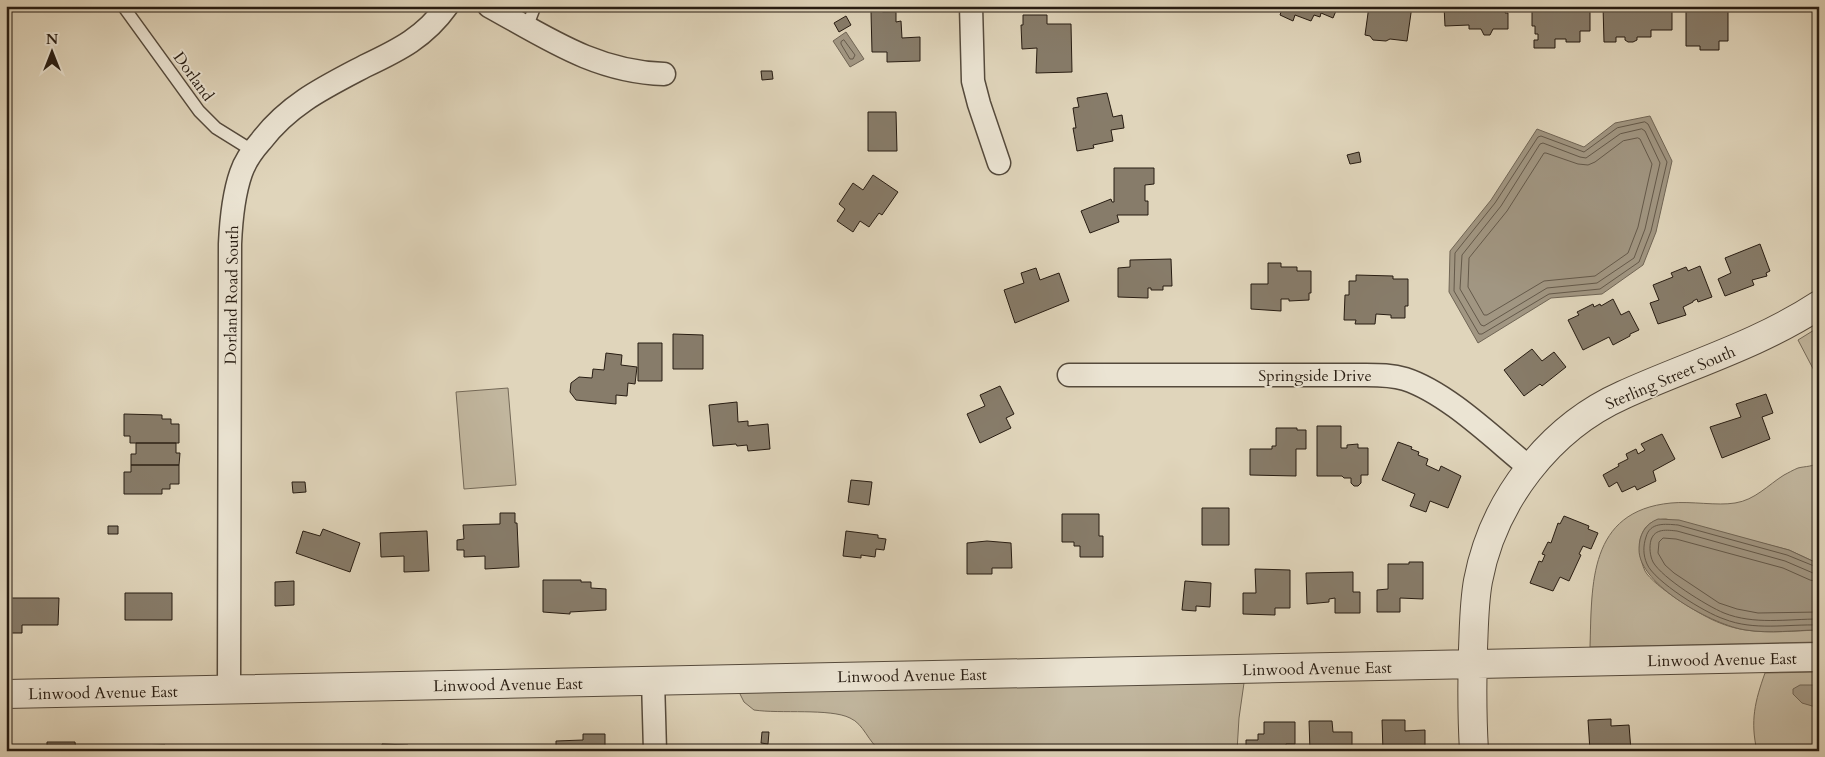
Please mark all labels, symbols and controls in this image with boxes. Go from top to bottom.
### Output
north arrow [28,28,78,78]
text: N [46,30,58,49]
street label: Dorland [168,47,219,106]
street label: Dorland Road South [220,225,244,365]
street label: Sterling Street South [1602,341,1739,415]
street label: Springside Drive [1258,365,1372,387]
street label: Linwood Avenue East [1647,648,1797,672]
street label: Linwood Avenue East [1242,657,1392,681]
street label: Linwood Avenue East [837,664,987,688]
street label: Linwood Avenue East [433,673,583,697]
street label: Linwood Avenue East [28,681,178,705]

